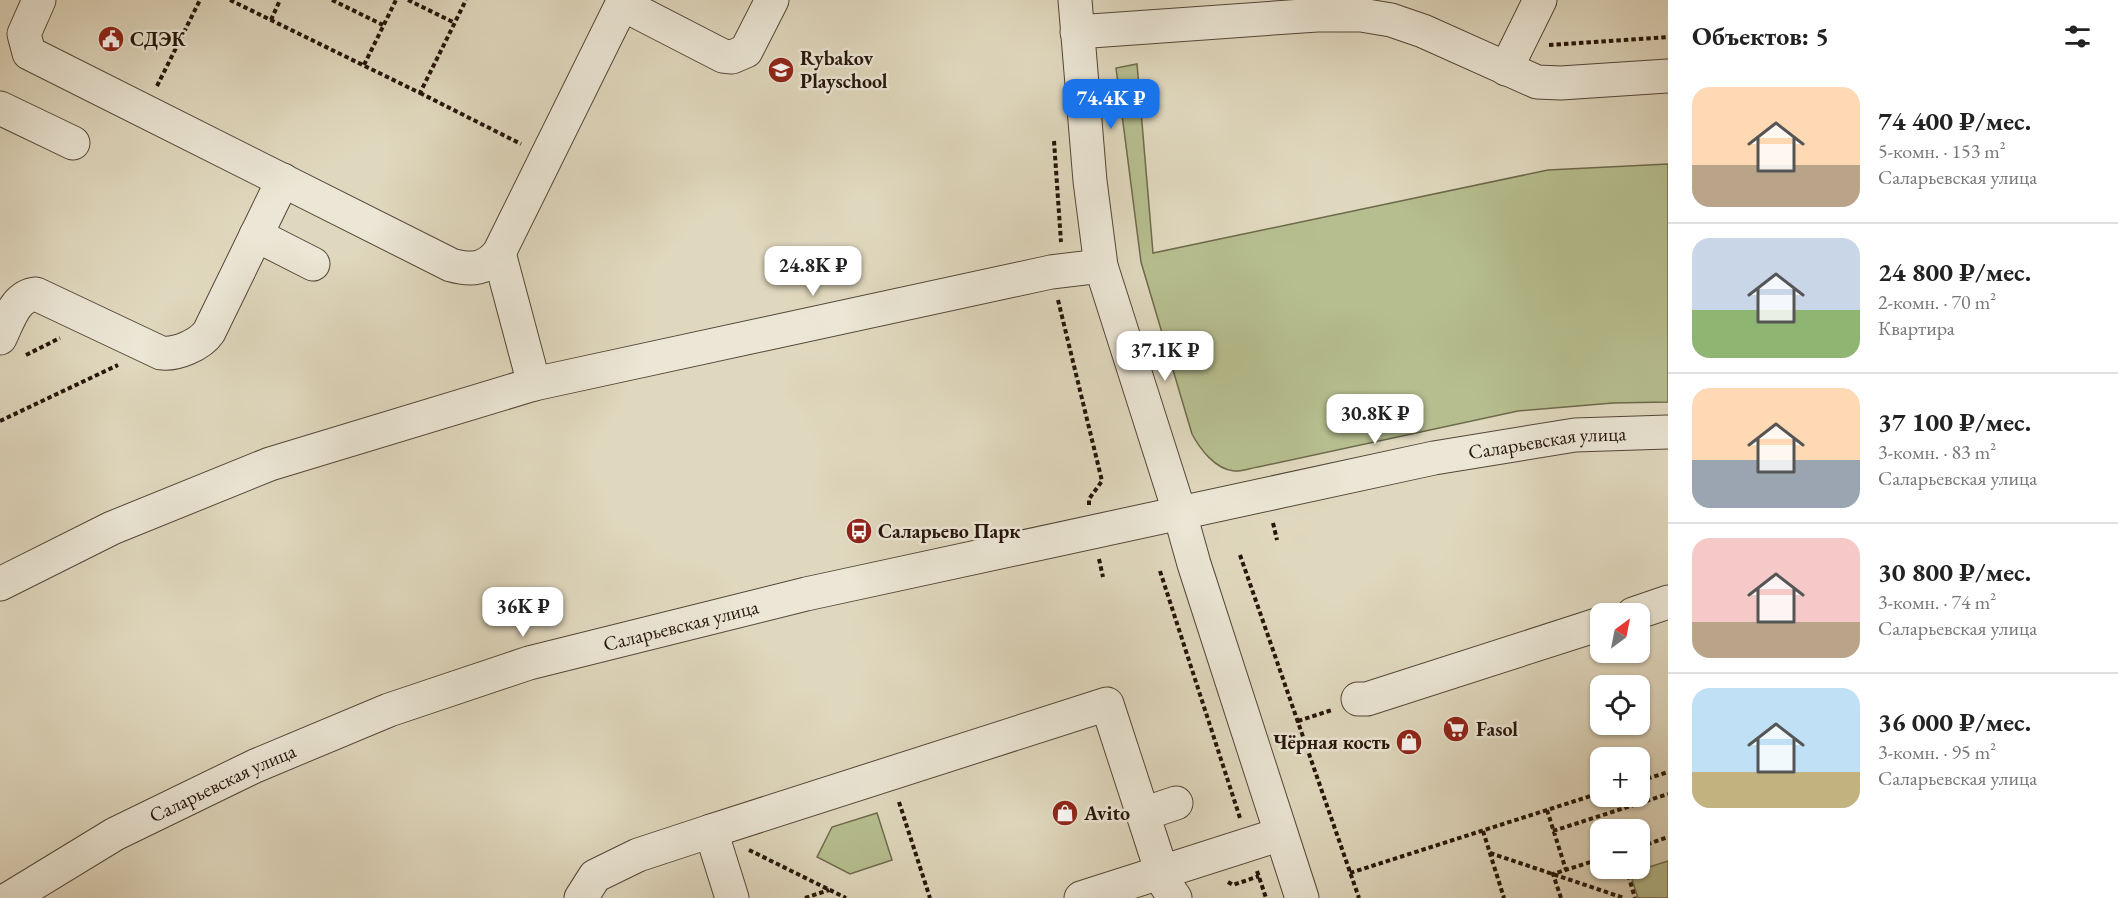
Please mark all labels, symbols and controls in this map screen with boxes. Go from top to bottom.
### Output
text: Объектов: 5 [1692,19,1829,53]
icon: filters [2061,20,2094,53]
public building icon: СДЭК [96,24,126,54]
place label: СДЭК [130,26,186,52]
place label: Rybakov Playschool [800,45,888,94]
school or university icon: Rybakov Playschool [766,55,796,85]
pin: 74.4K ₽ [1056,79,1166,130]
text: 74.4K ₽ [1077,85,1145,111]
text: 74 400 ₽/мес. [1878,104,2031,138]
icon: home [1740,111,1812,183]
text: 5-комн. · 153 m² [1878,138,2006,164]
text: Саларьевская улица [1878,164,2037,190]
pin: 24.8K ₽ [758,246,868,297]
text: 24.8K ₽ [779,252,847,278]
text: 24 800 ₽/мес. [1878,255,2031,289]
icon: home [1740,262,1812,334]
text: 2-комн. · 70 m² [1878,289,1996,315]
text: Квартира [1878,315,1955,341]
pin: 37.1K ₽ [1110,331,1220,382]
text: 37.1K ₽ [1131,337,1199,363]
pin: 30.8K ₽ [1320,394,1430,445]
text: 30.8K ₽ [1341,400,1409,426]
text: 37 100 ₽/мес. [1878,405,2031,439]
icon: home [1740,412,1812,484]
street label: Саларьевская улица [1466,420,1627,465]
text: 3-комн. · 83 m² [1878,439,1996,465]
text: Саларьевская улица [1878,465,2037,491]
bus stop icon: Саларьево Парк [844,516,874,546]
place label: Саларьево Парк [878,518,1020,544]
text: 30 800 ₽/мес. [1878,555,2031,589]
icon: home [1740,562,1812,634]
pin: 36K ₽ [481,587,565,638]
text: 3-комн. · 74 m² [1878,589,1996,615]
text: 36K ₽ [496,593,550,619]
street label: Саларьевская улица [600,593,761,657]
north arrow [1590,603,1650,663]
map controls [1590,603,1650,879]
text: Саларьевская улица [1878,615,2037,641]
button: locate [1590,675,1650,735]
text: 36 000 ₽/мес. [1878,705,2031,739]
icon: home [1740,712,1812,784]
supermarket icon: Fasol [1441,714,1471,744]
place label: Fasol [1476,716,1518,742]
shop icon: Чёрная кость [1394,727,1424,757]
place label: Чёрная кость [1273,729,1390,755]
street label: Саларьевская улица [145,737,300,828]
text: 3-комн. · 95 m² [1878,739,1996,765]
button: + [1590,747,1650,807]
text: Саларьевская улица [1878,765,2037,791]
shop icon: Avito [1050,798,1080,828]
place label: Avito [1083,800,1130,826]
button: − [1590,819,1650,879]

